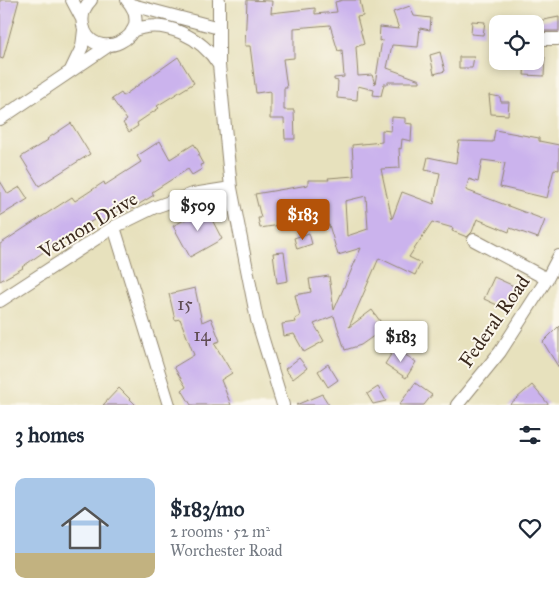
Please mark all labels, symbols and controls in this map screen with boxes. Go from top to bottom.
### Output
map controls [489,15,544,70]
button: locate [489,15,544,70]
street label: Vernon Drive [33,186,142,264]
pin: $509 [168,190,228,232]
text: $509 [181,196,215,215]
pin: $183 [273,198,333,241]
text: $183 [288,205,318,224]
street label: Federal Road [453,270,535,372]
house number: 15 [177,293,193,315]
pin: $183 [371,320,431,363]
house number: 14 [193,324,212,346]
text: $183 [386,327,416,346]
icon: filters [516,421,544,449]
text: 3 homes [15,422,84,448]
text: $183/mo [170,496,244,522]
icon: home [55,498,115,558]
icon: heart [516,514,544,542]
text: 2 rooms · 52 m² [170,522,270,541]
text: Worchester Road [170,541,283,560]

